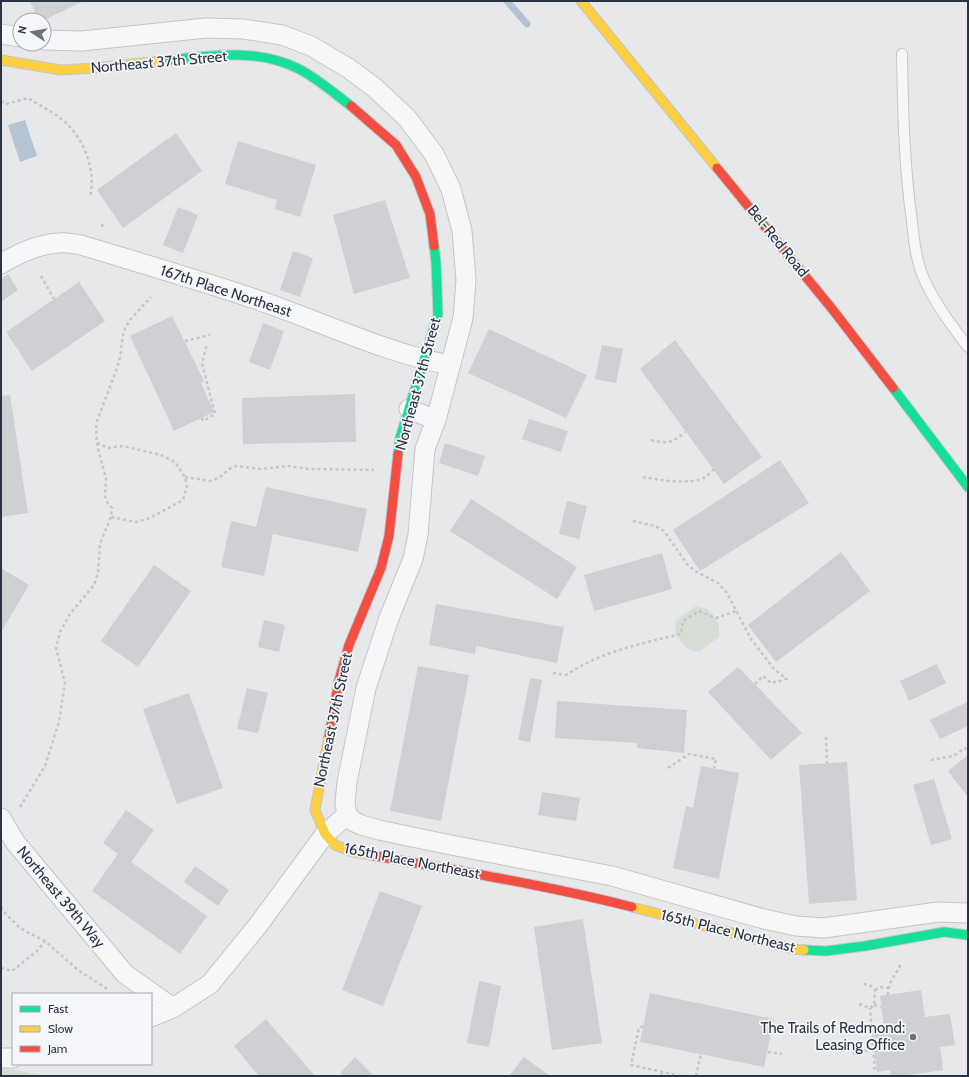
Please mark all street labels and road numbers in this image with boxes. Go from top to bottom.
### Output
street label: Northeast 37th Street [90,47,228,77]
street label: Bel-Red Road [744,201,812,281]
street label: 167th Place Northeast [158,261,294,321]
street label: Northeast 37th Street [392,316,444,452]
street label: Northeast 37th Street [310,651,356,789]
street label: 165th Place Northeast [343,839,481,883]
street label: Northeast 39th Way [13,842,109,952]
street label: 165th Place Northeast [659,906,797,956]

